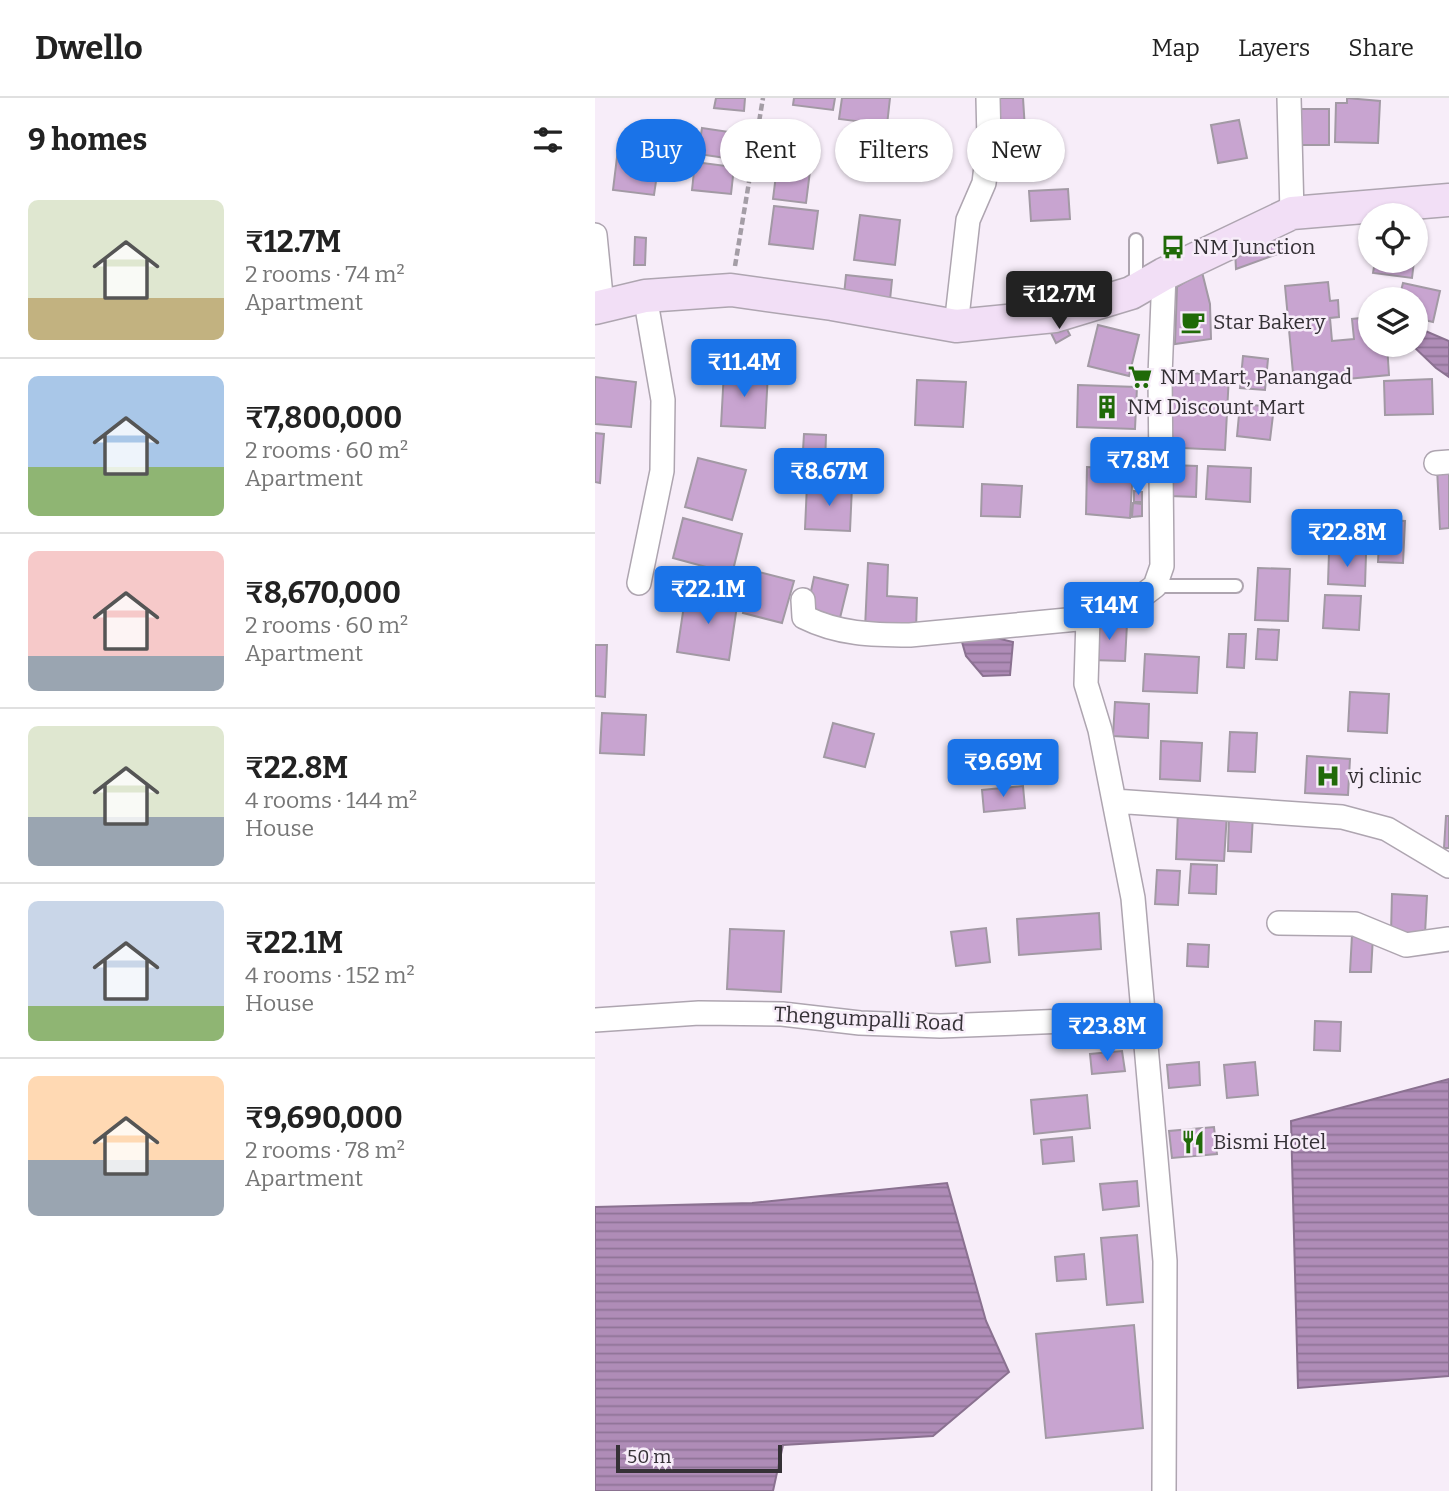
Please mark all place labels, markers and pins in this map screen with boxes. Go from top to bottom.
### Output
bus stop icon: NM Junction [1159,233,1187,261]
place label: NM Junction [1193,234,1315,260]
pin: ₹12.7M [1002,272,1116,331]
cafe icon: Star Bakery [1179,308,1207,336]
place label: Star Bakery [1213,309,1326,335]
pin: ₹11.4M [687,340,801,399]
supermarket icon: NM Mart, Panangad [1126,363,1154,391]
place label: NM Mart, Panangad [1160,364,1352,390]
building icon: NM Discount Mart [1093,393,1121,421]
place label: NM Discount Mart [1127,394,1305,420]
pin: ₹7.8M [1089,438,1187,497]
pin: ₹8.67M [772,448,886,508]
pin: ₹22.8M [1290,510,1404,569]
pin: ₹22.1M [651,566,765,626]
pin: ₹14M [1068,582,1150,642]
pin: ₹9.69M [946,740,1060,799]
hospital icon: vj clinic [1314,762,1342,790]
place label: vj clinic [1347,763,1422,789]
pin: ₹23.8M [1050,1004,1164,1063]
restaurant icon: Bismi Hotel [1179,1128,1207,1156]
place label: Bismi Hotel [1213,1129,1326,1155]

